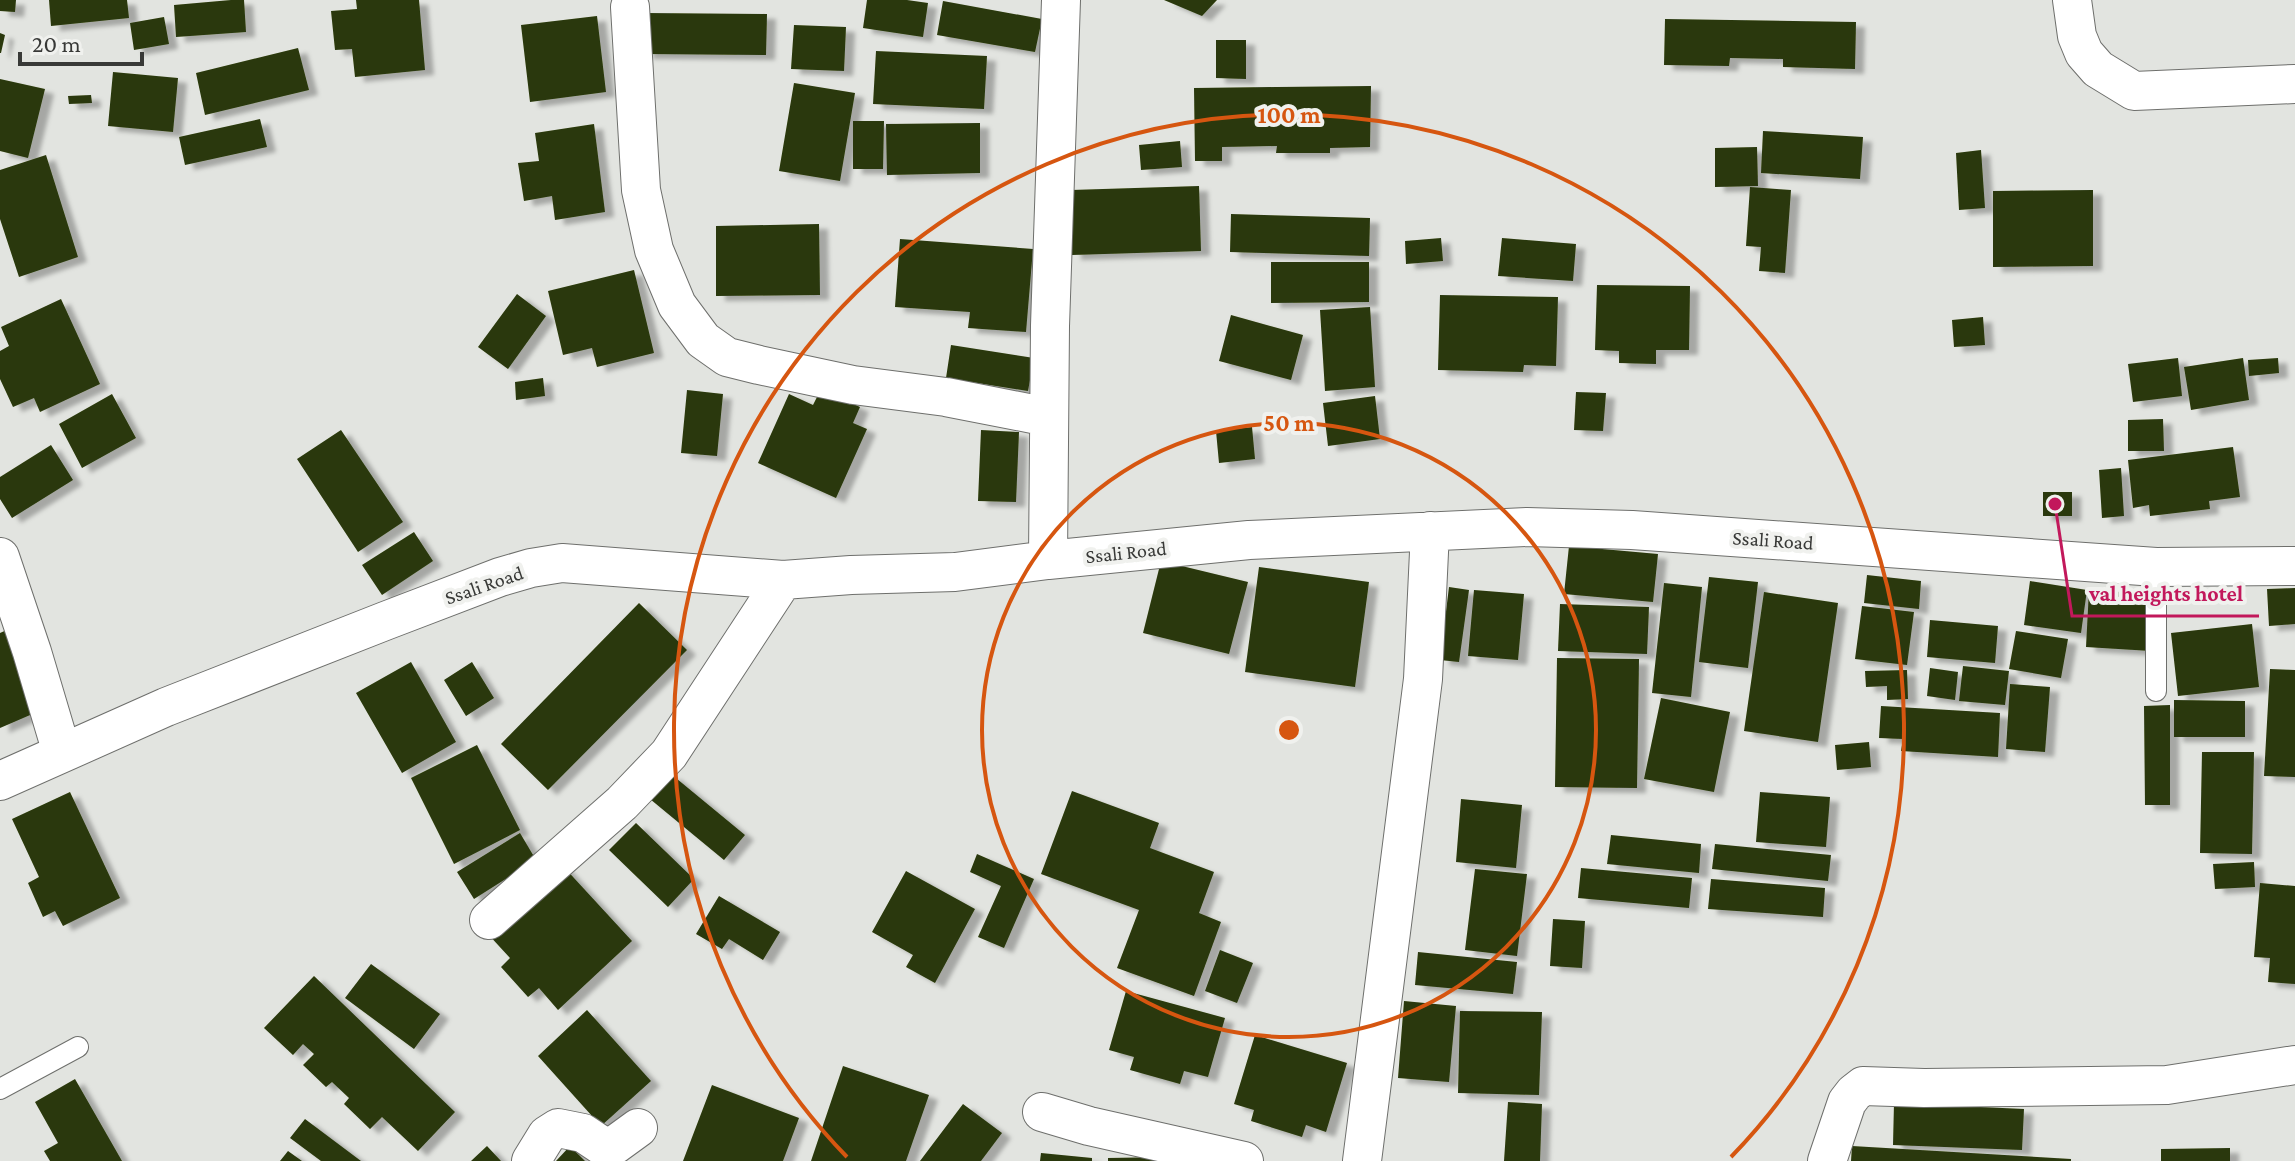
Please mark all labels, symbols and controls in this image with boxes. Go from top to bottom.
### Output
scale bar [20,16,142,66]
text: 20 m [32,30,81,57]
text: 100 m [1257,101,1321,128]
text: 50 m [1263,409,1315,436]
street label: Ssali Road [1732,526,1815,554]
street label: Ssali Road [1084,537,1168,567]
street label: Ssali Road [442,561,526,609]
callout: val heights hotel [2072,570,2259,616]
text: val heights hotel [2088,581,2244,606]
centre of rings [1275,716,1303,744]

